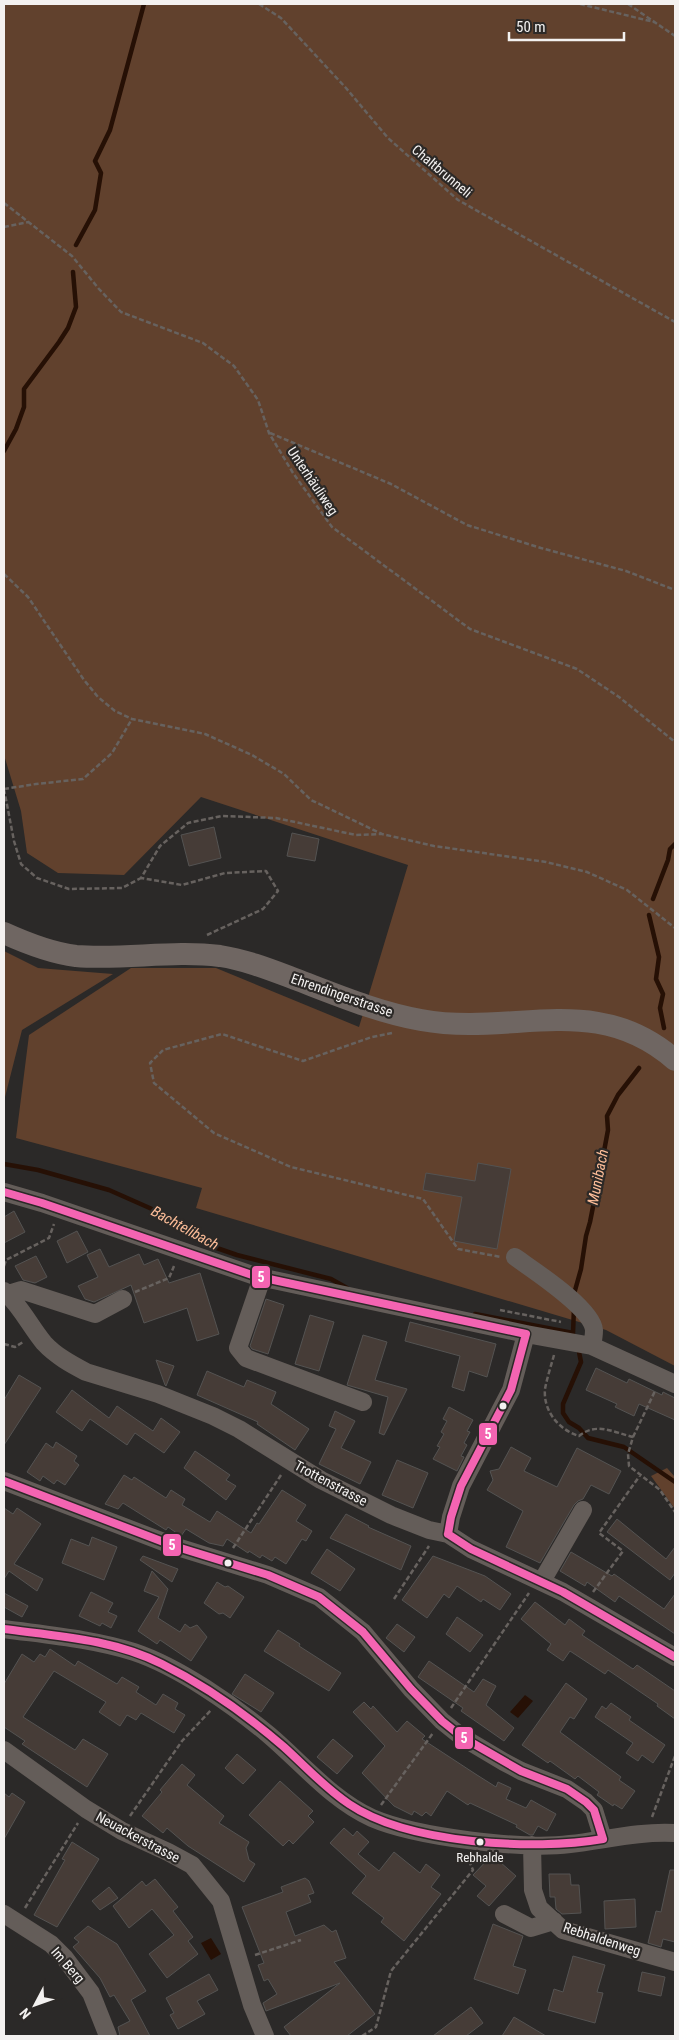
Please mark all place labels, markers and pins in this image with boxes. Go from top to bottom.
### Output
unlabelled marker [498,1401,508,1411]
unlabelled marker [223,1558,233,1568]
marker: Rebhalde [475,1837,485,1847]
place label: Rebhalde [456,1850,504,1865]

